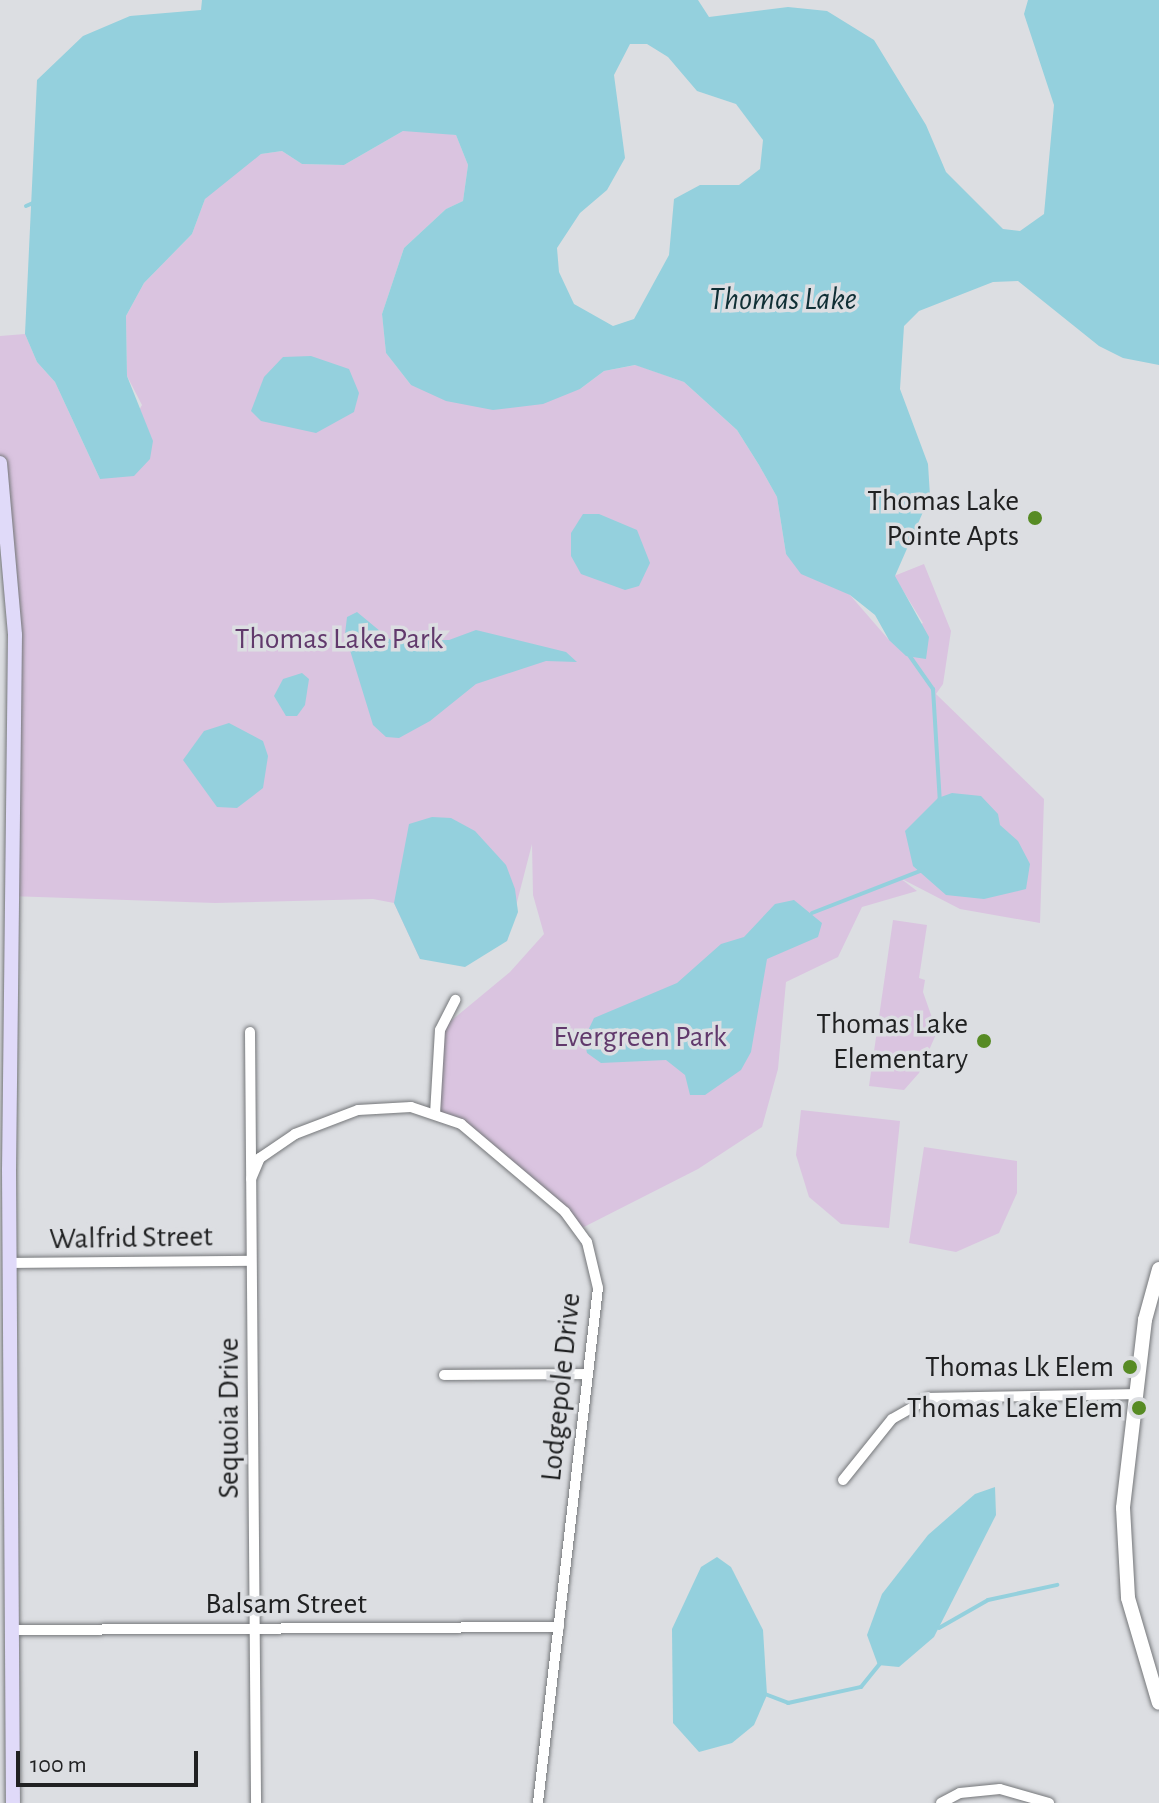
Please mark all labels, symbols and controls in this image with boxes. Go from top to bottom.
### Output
water label: Thomas Lake [709,280,857,318]
place label: Thomas Lake Pointe Apts [867,483,1019,554]
marker: Thomas Lake Pointe Apts [1026,509,1044,527]
park label: Thomas Lake Park [235,621,443,657]
place label: Thomas Lake Elementary [816,1006,968,1076]
park label: Evergreen Park [553,1019,727,1055]
marker: Thomas Lake Elementary [975,1032,993,1050]
street label: Walfrid Street [49,1219,213,1257]
street label: Lodgepole Drive [533,1291,589,1483]
street label: Sequoia Drive [211,1337,247,1499]
place label: Thomas Lk Elem [925,1349,1114,1385]
marker: Thomas Lk Elem [1121,1358,1139,1376]
place label: Thomas Lake Elem [907,1390,1123,1426]
marker: Thomas Lake Elem [1130,1399,1148,1417]
street label: Balsam Street [205,1586,367,1622]
scale bar [20,1735,202,1785]
text: 100 m [30,1753,87,1777]

